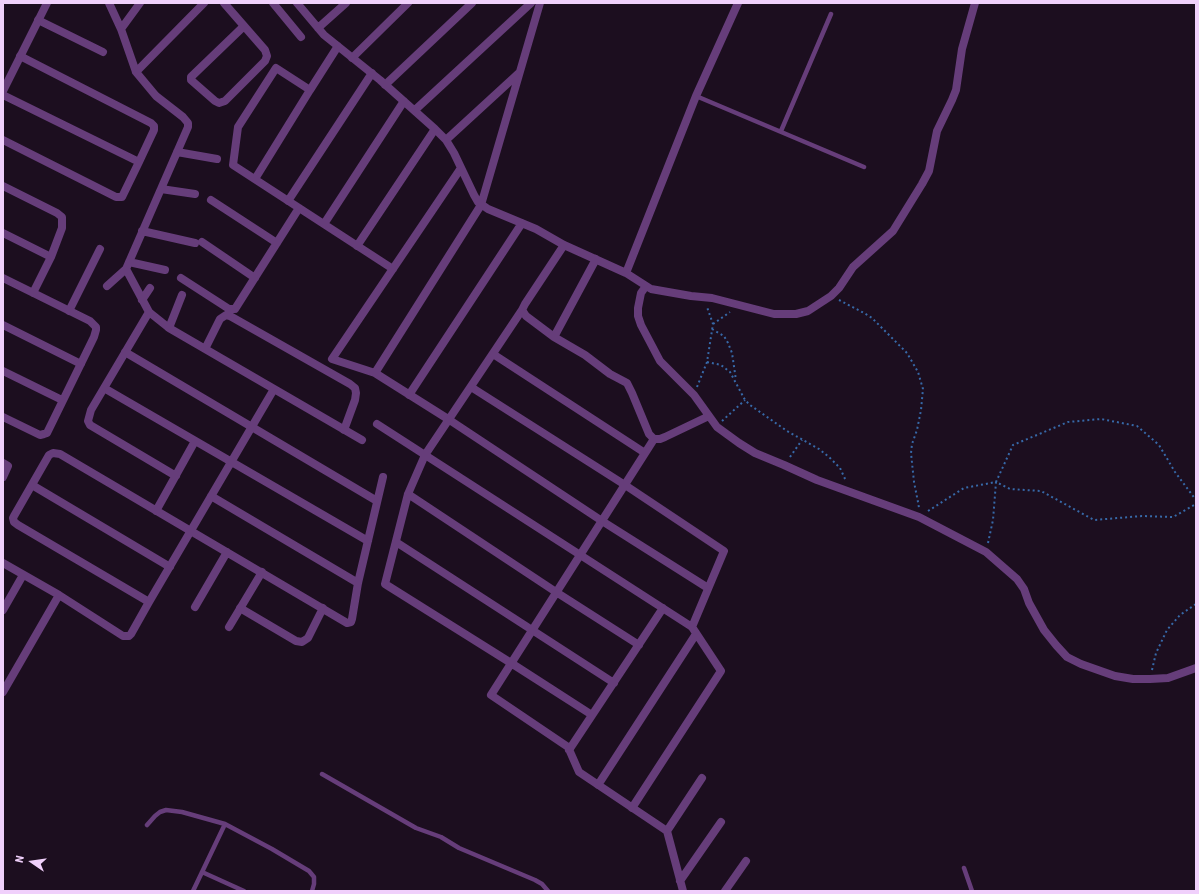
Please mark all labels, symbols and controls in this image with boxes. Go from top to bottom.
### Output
north arrow [12,842,52,882]
text: N [13,854,27,864]

